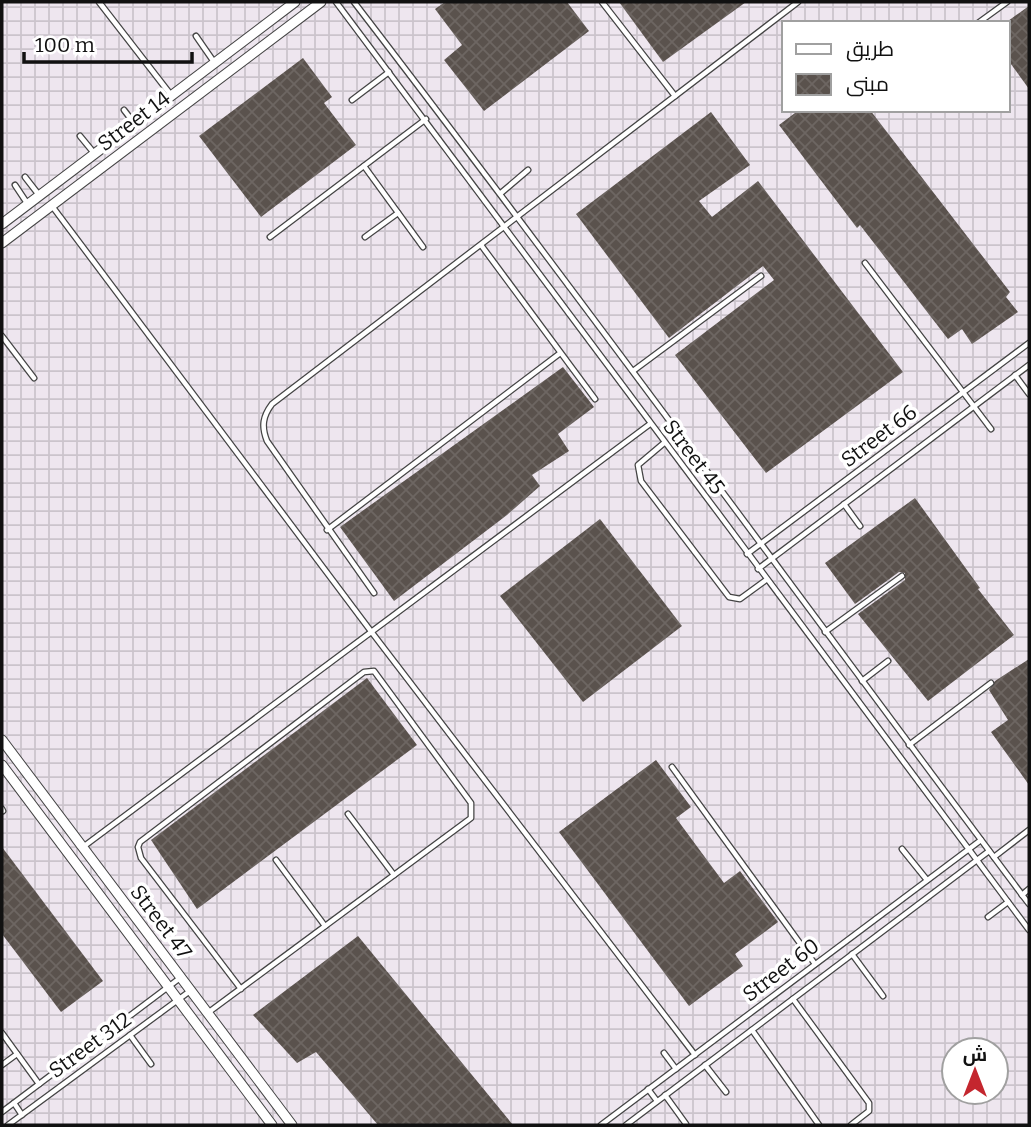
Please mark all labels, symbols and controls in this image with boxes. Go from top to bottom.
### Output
scale bar [24,21,192,65]
legend [782,21,1010,112]
text: 100 m [35,32,95,58]
text: طريق [846,36,894,62]
text: مبنى [846,71,889,97]
street label: Street 14 [93,85,175,157]
street label: Street 66 [836,399,922,473]
street label: Street 45 [657,414,731,500]
street label: Street 47 [125,880,198,965]
street label: Street 60 [738,933,824,1007]
street label: Street 312 [44,1006,136,1084]
north arrow [940,1036,1010,1106]
text: ش [963,1043,987,1066]

